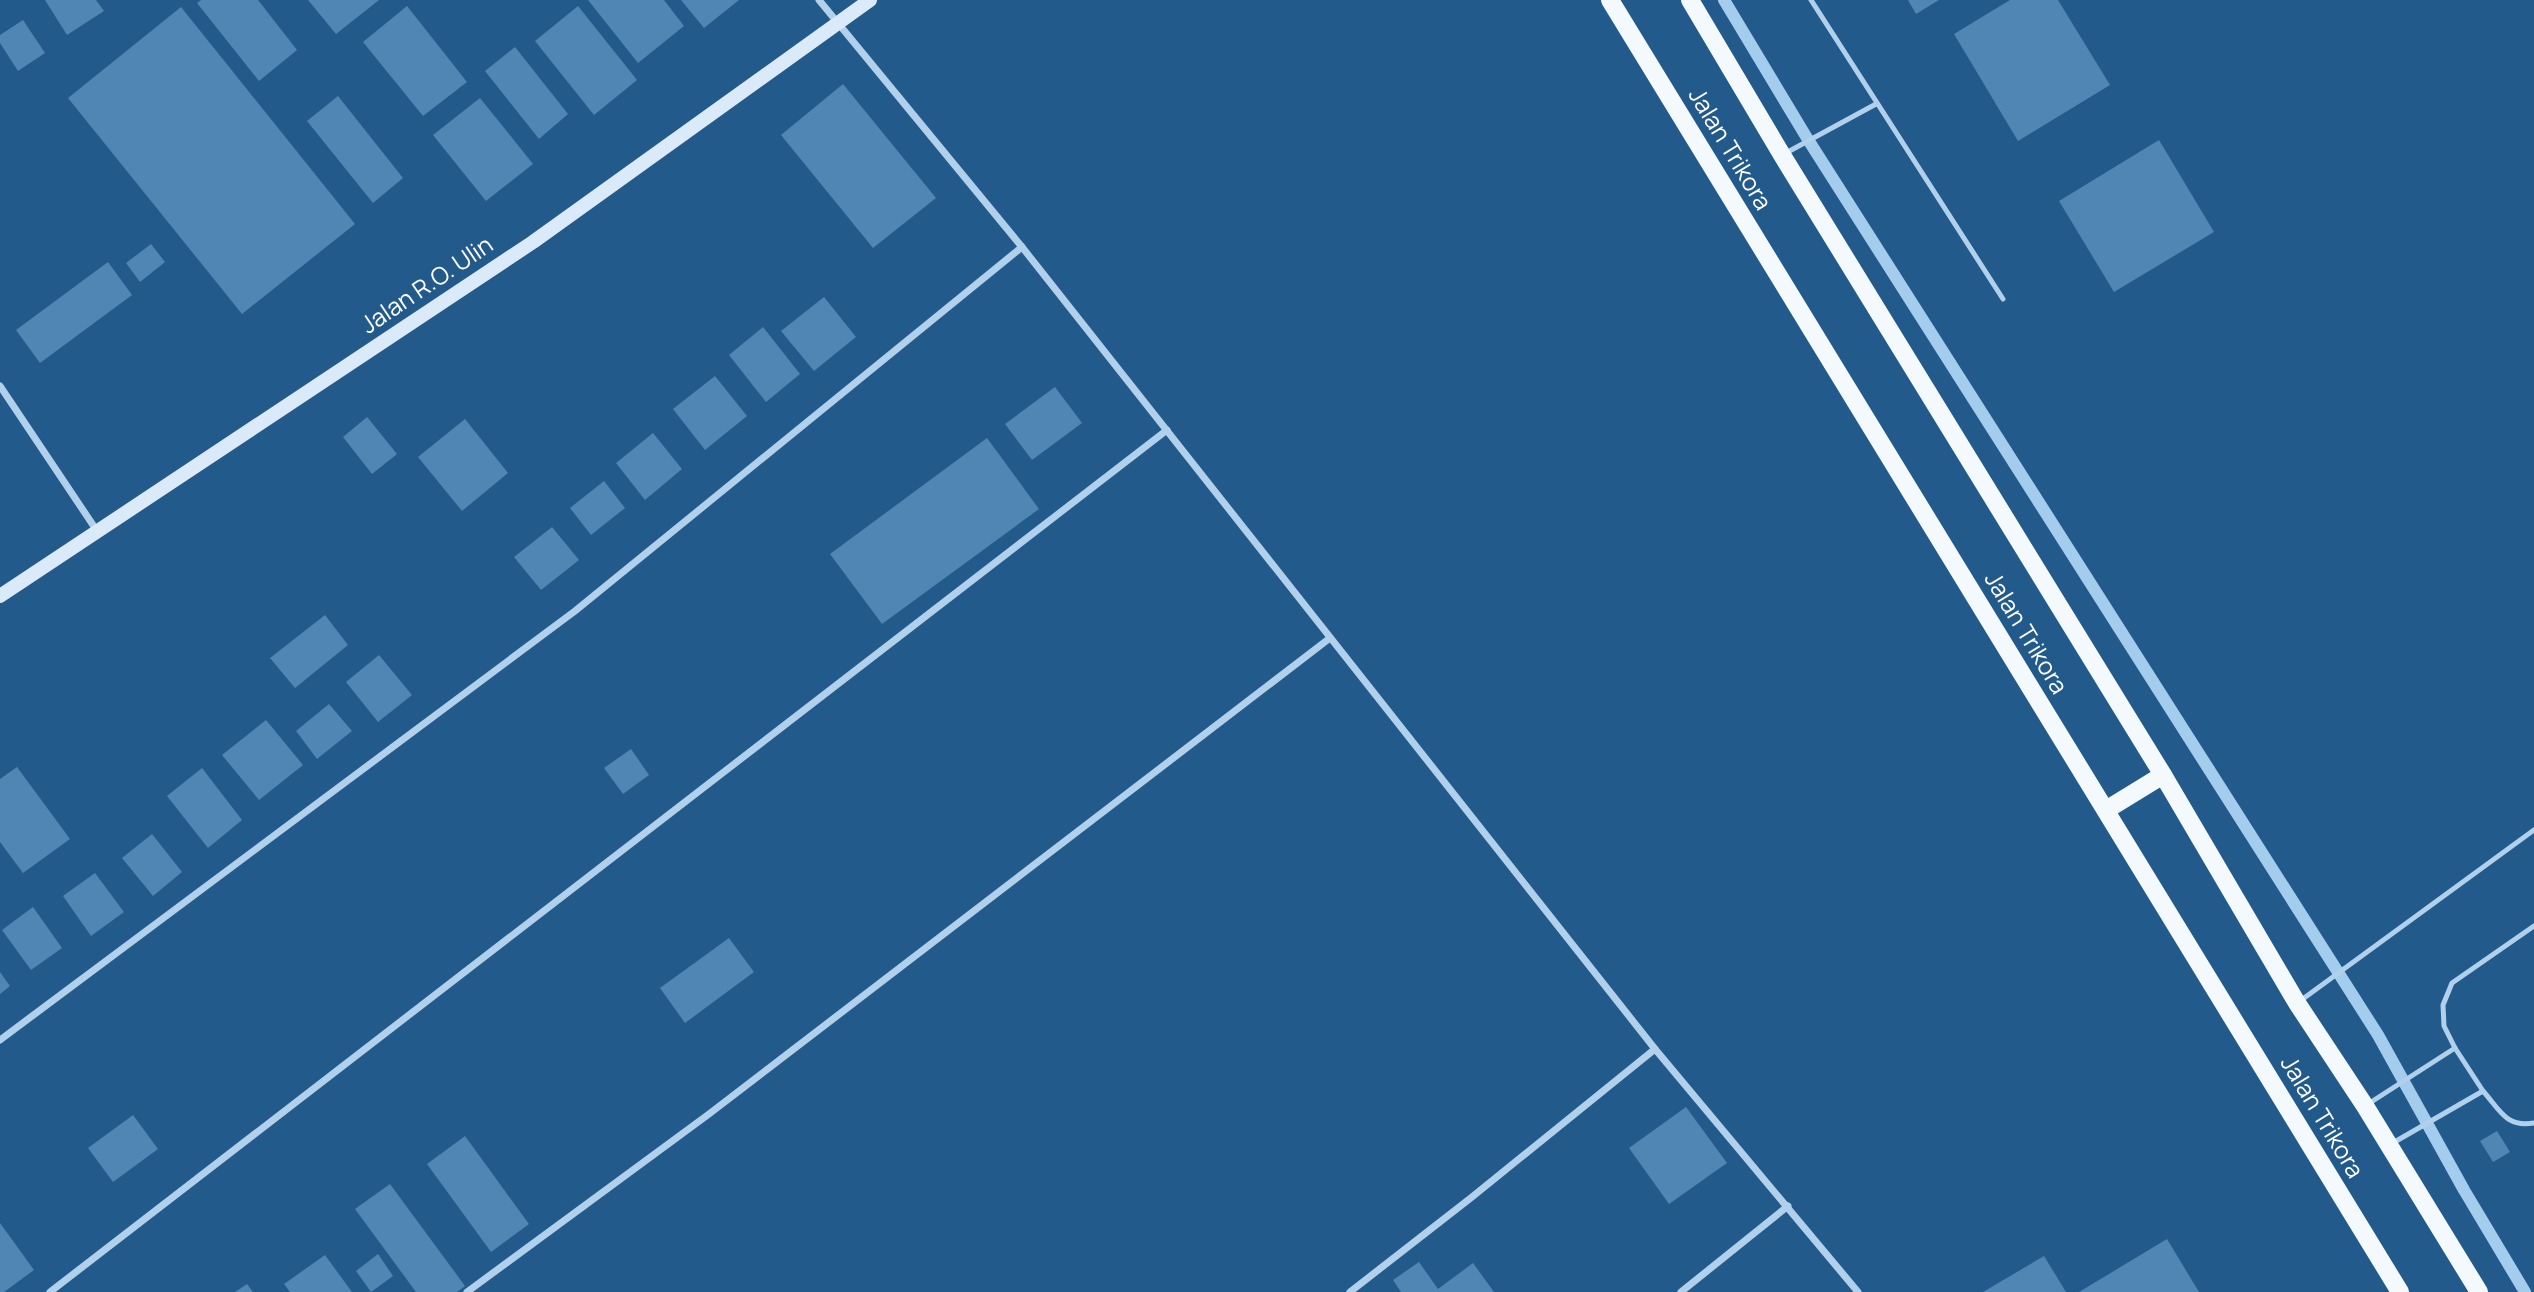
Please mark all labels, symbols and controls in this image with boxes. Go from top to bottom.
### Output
street label: Jalan Trikora [1682,81,1781,216]
street label: Jalan R.O. Ulin [354,227,499,340]
street label: Jalan Trikora [1978,565,2077,700]
street label: Jalan Trikora [2274,1049,2373,1184]

